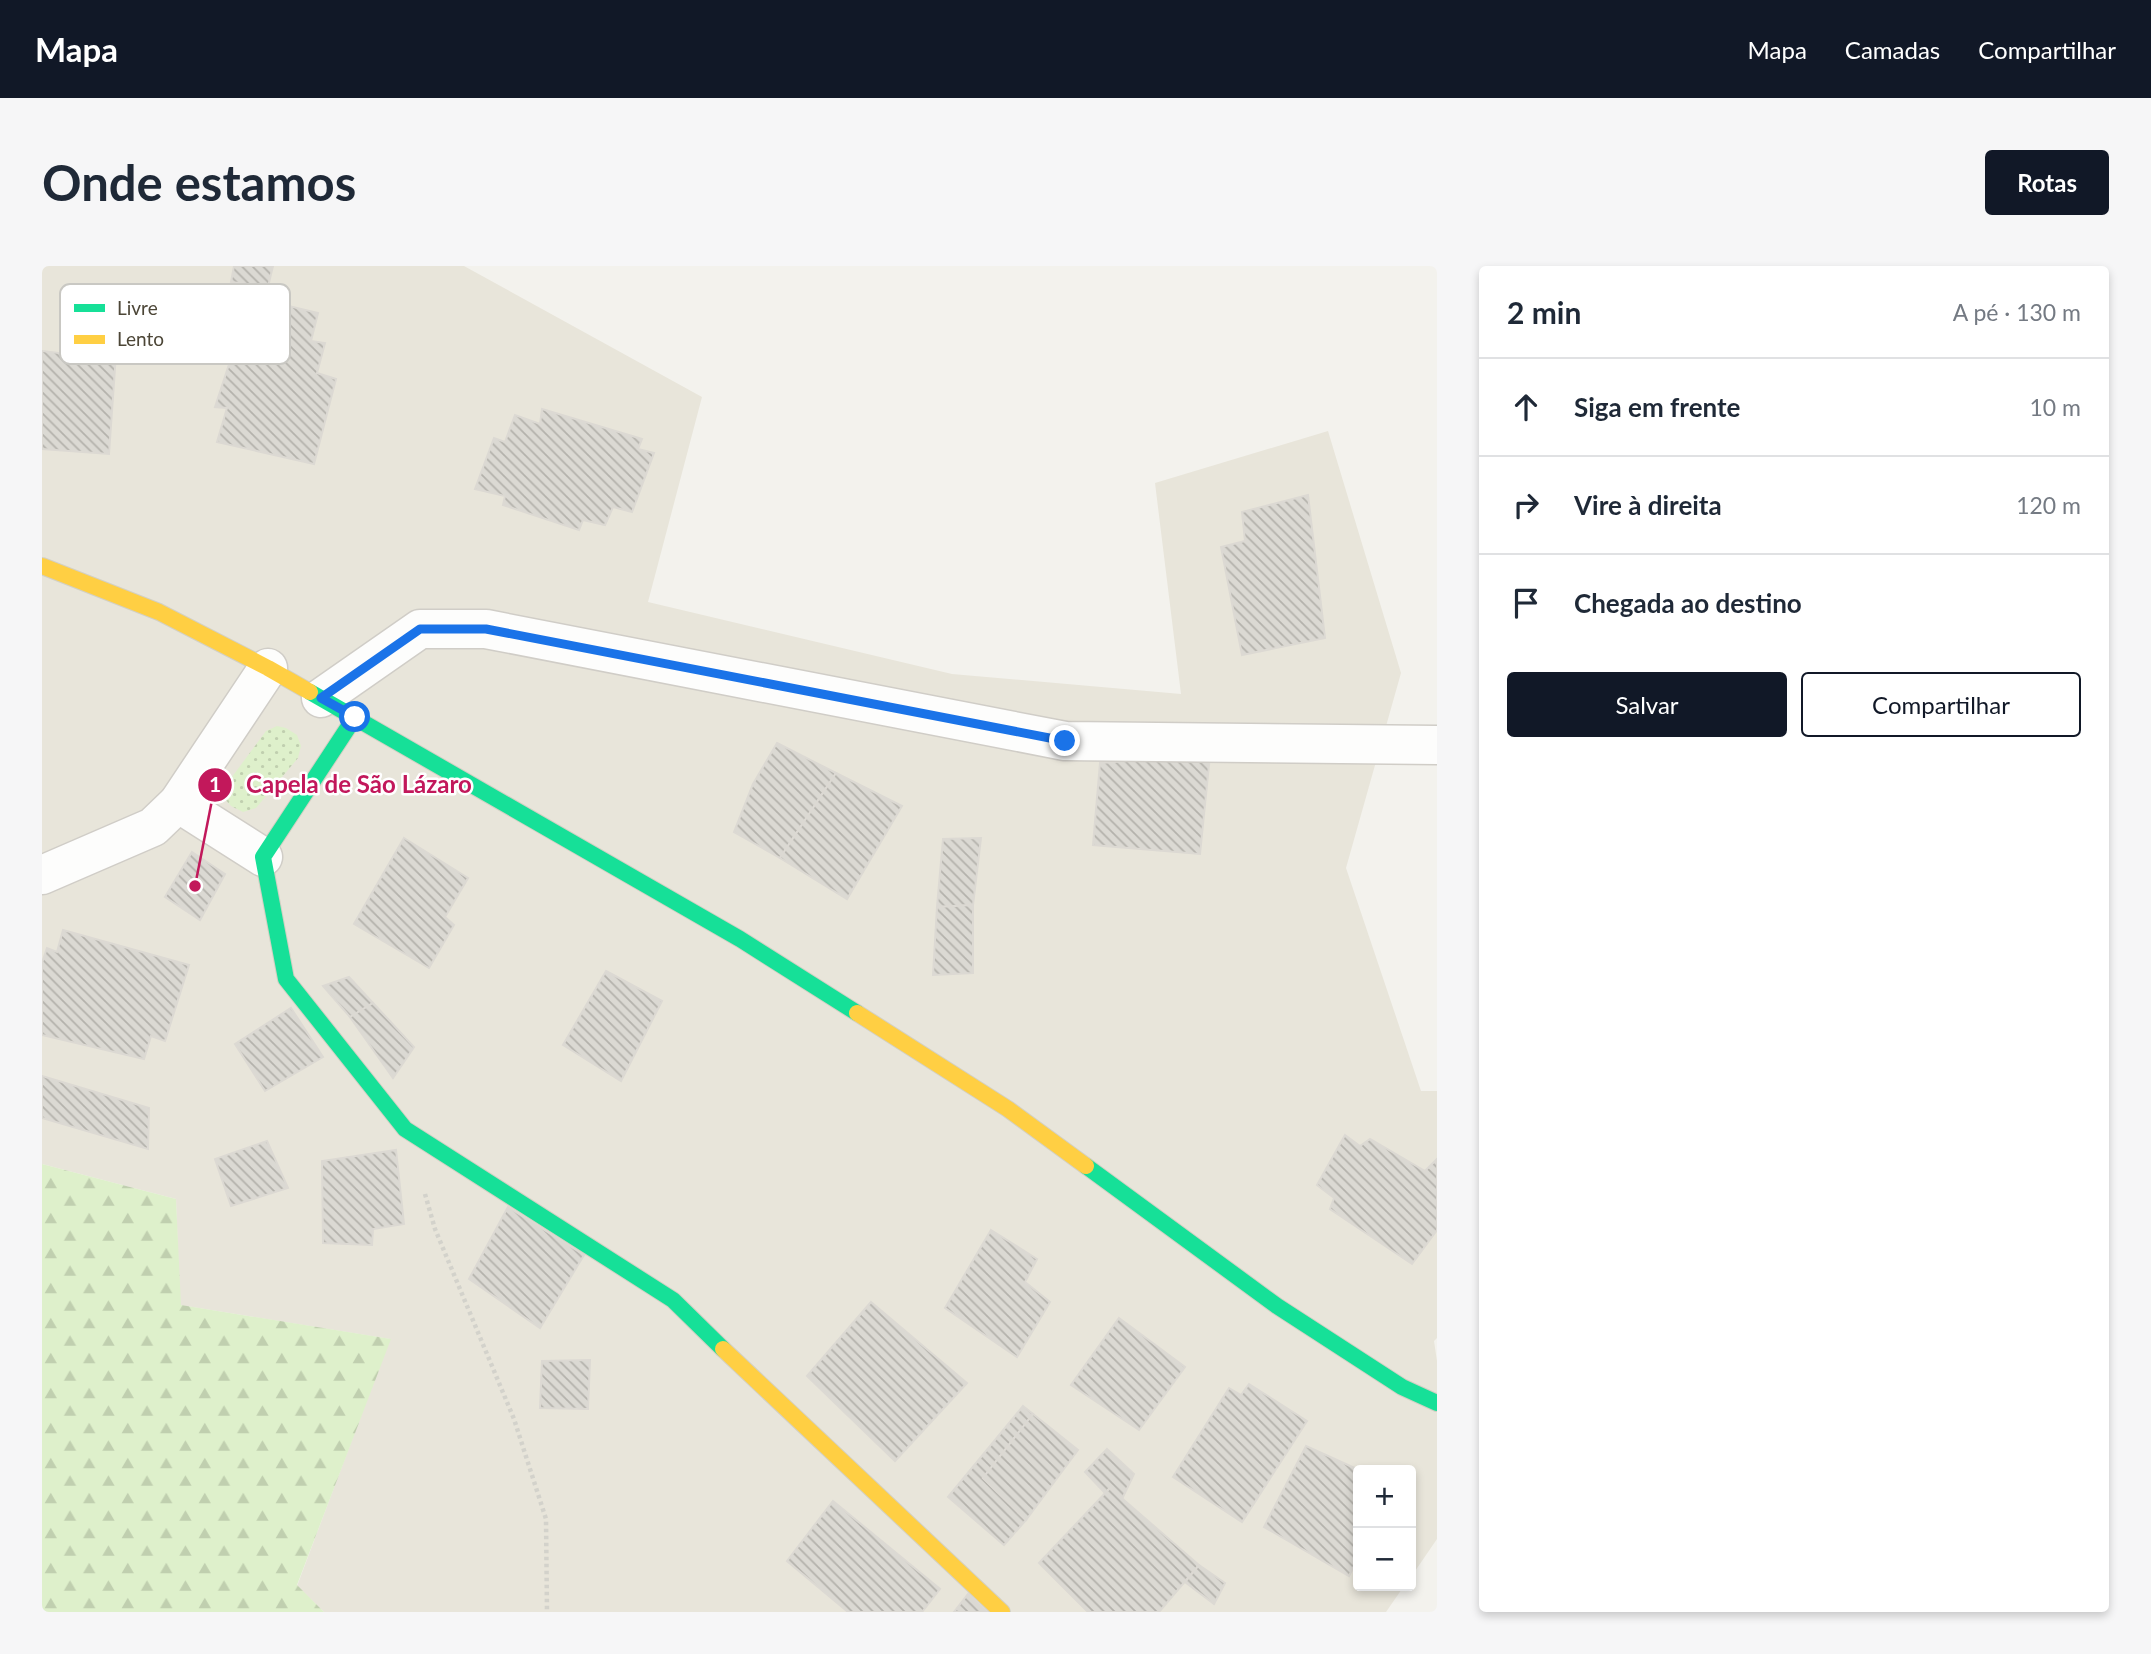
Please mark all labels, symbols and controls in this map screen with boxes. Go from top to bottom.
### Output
text: Mapa [35,29,118,69]
text: Mapa [1748,35,1807,64]
text: Camadas [1845,35,1940,64]
text: Compartilhar [1978,35,2116,64]
button: Rotas [1985,150,2109,215]
text: Onde estamos [42,153,356,211]
legend [60,284,290,364]
text: 2 min [1507,294,1581,330]
text: Livre [117,296,158,319]
text: A pé · 130 m [1953,298,2081,326]
text: Lento [117,327,164,350]
icon: ahead [1507,388,1545,426]
text: Siga em frente [1574,391,1741,423]
text: 10 m [2030,393,2081,421]
icon: right [1507,486,1545,524]
text: Vire à direita [1574,489,1722,521]
text: 120 m [2016,491,2081,519]
icon: arrive [1507,584,1545,622]
text: Chegada ao destino [1574,587,1802,619]
button: Salvar [1507,672,1787,737]
button: Compartilhar [1801,672,2081,737]
route start [339,701,370,732]
route end [1049,725,1080,756]
callout: Capela de São Lázaro [197,762,486,807]
text: Capela de São Lázaro [246,769,472,798]
text: 1 [209,771,221,796]
map controls [1353,1465,1416,1591]
button: + [1353,1465,1416,1528]
button: − [1353,1528,1416,1591]

